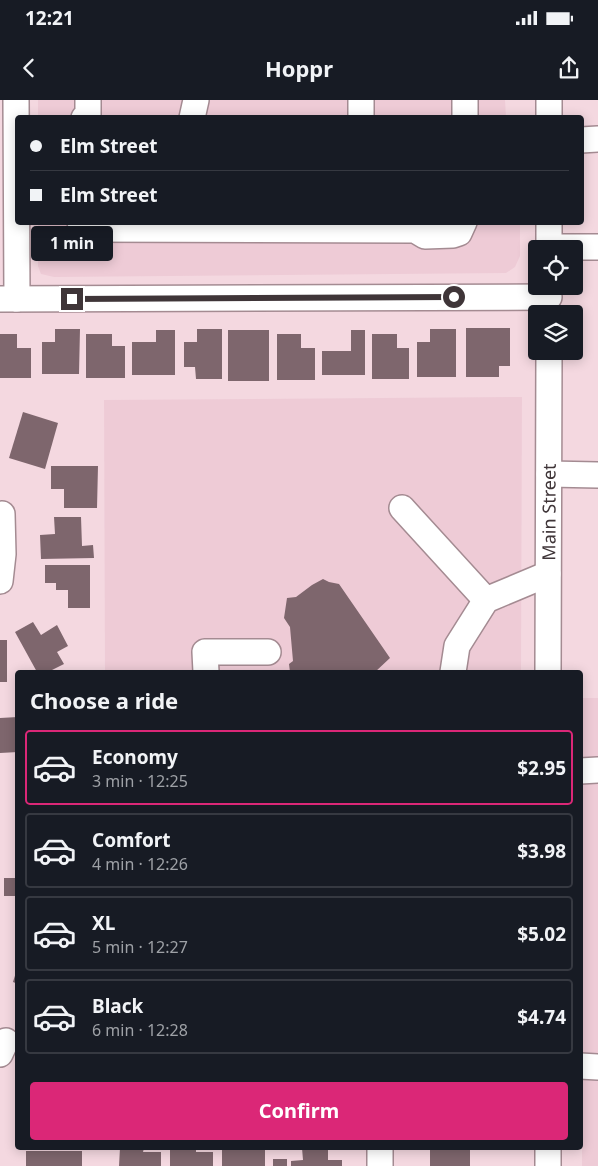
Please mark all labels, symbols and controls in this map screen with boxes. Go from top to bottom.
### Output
text: 12:21 [25,5,74,31]
text: Hoppr [265,53,333,83]
icon: back [15,54,43,82]
icon: share [555,54,583,82]
text: Elm Street [60,133,158,159]
text: Elm Street [60,182,158,208]
callout: 1 min [31,226,113,262]
text: 1 min [50,232,94,254]
map controls [528,240,583,360]
button: locate [528,240,583,295]
route start [443,286,465,308]
route end [61,288,83,310]
button: layers [528,305,583,360]
street label: Main Street [536,463,561,561]
text: Choose a ride [30,685,178,715]
text: Economy [92,744,178,770]
icon: car [32,745,77,790]
text: $2.95 [517,755,566,781]
text: 3 min · 12:25 [92,770,188,792]
text: Comfort [92,827,171,853]
icon: car [32,828,77,873]
text: $3.98 [517,838,566,864]
text: 4 min · 12:26 [92,853,188,875]
text: XL [92,910,115,936]
icon: car [32,911,77,956]
text: $5.02 [517,921,566,947]
text: 5 min · 12:27 [92,936,188,958]
text: Black [92,993,143,1019]
icon: car [32,994,77,1039]
text: $4.74 [517,1004,566,1030]
text: 6 min · 12:28 [92,1019,188,1041]
button: Confirm [30,1082,568,1140]

